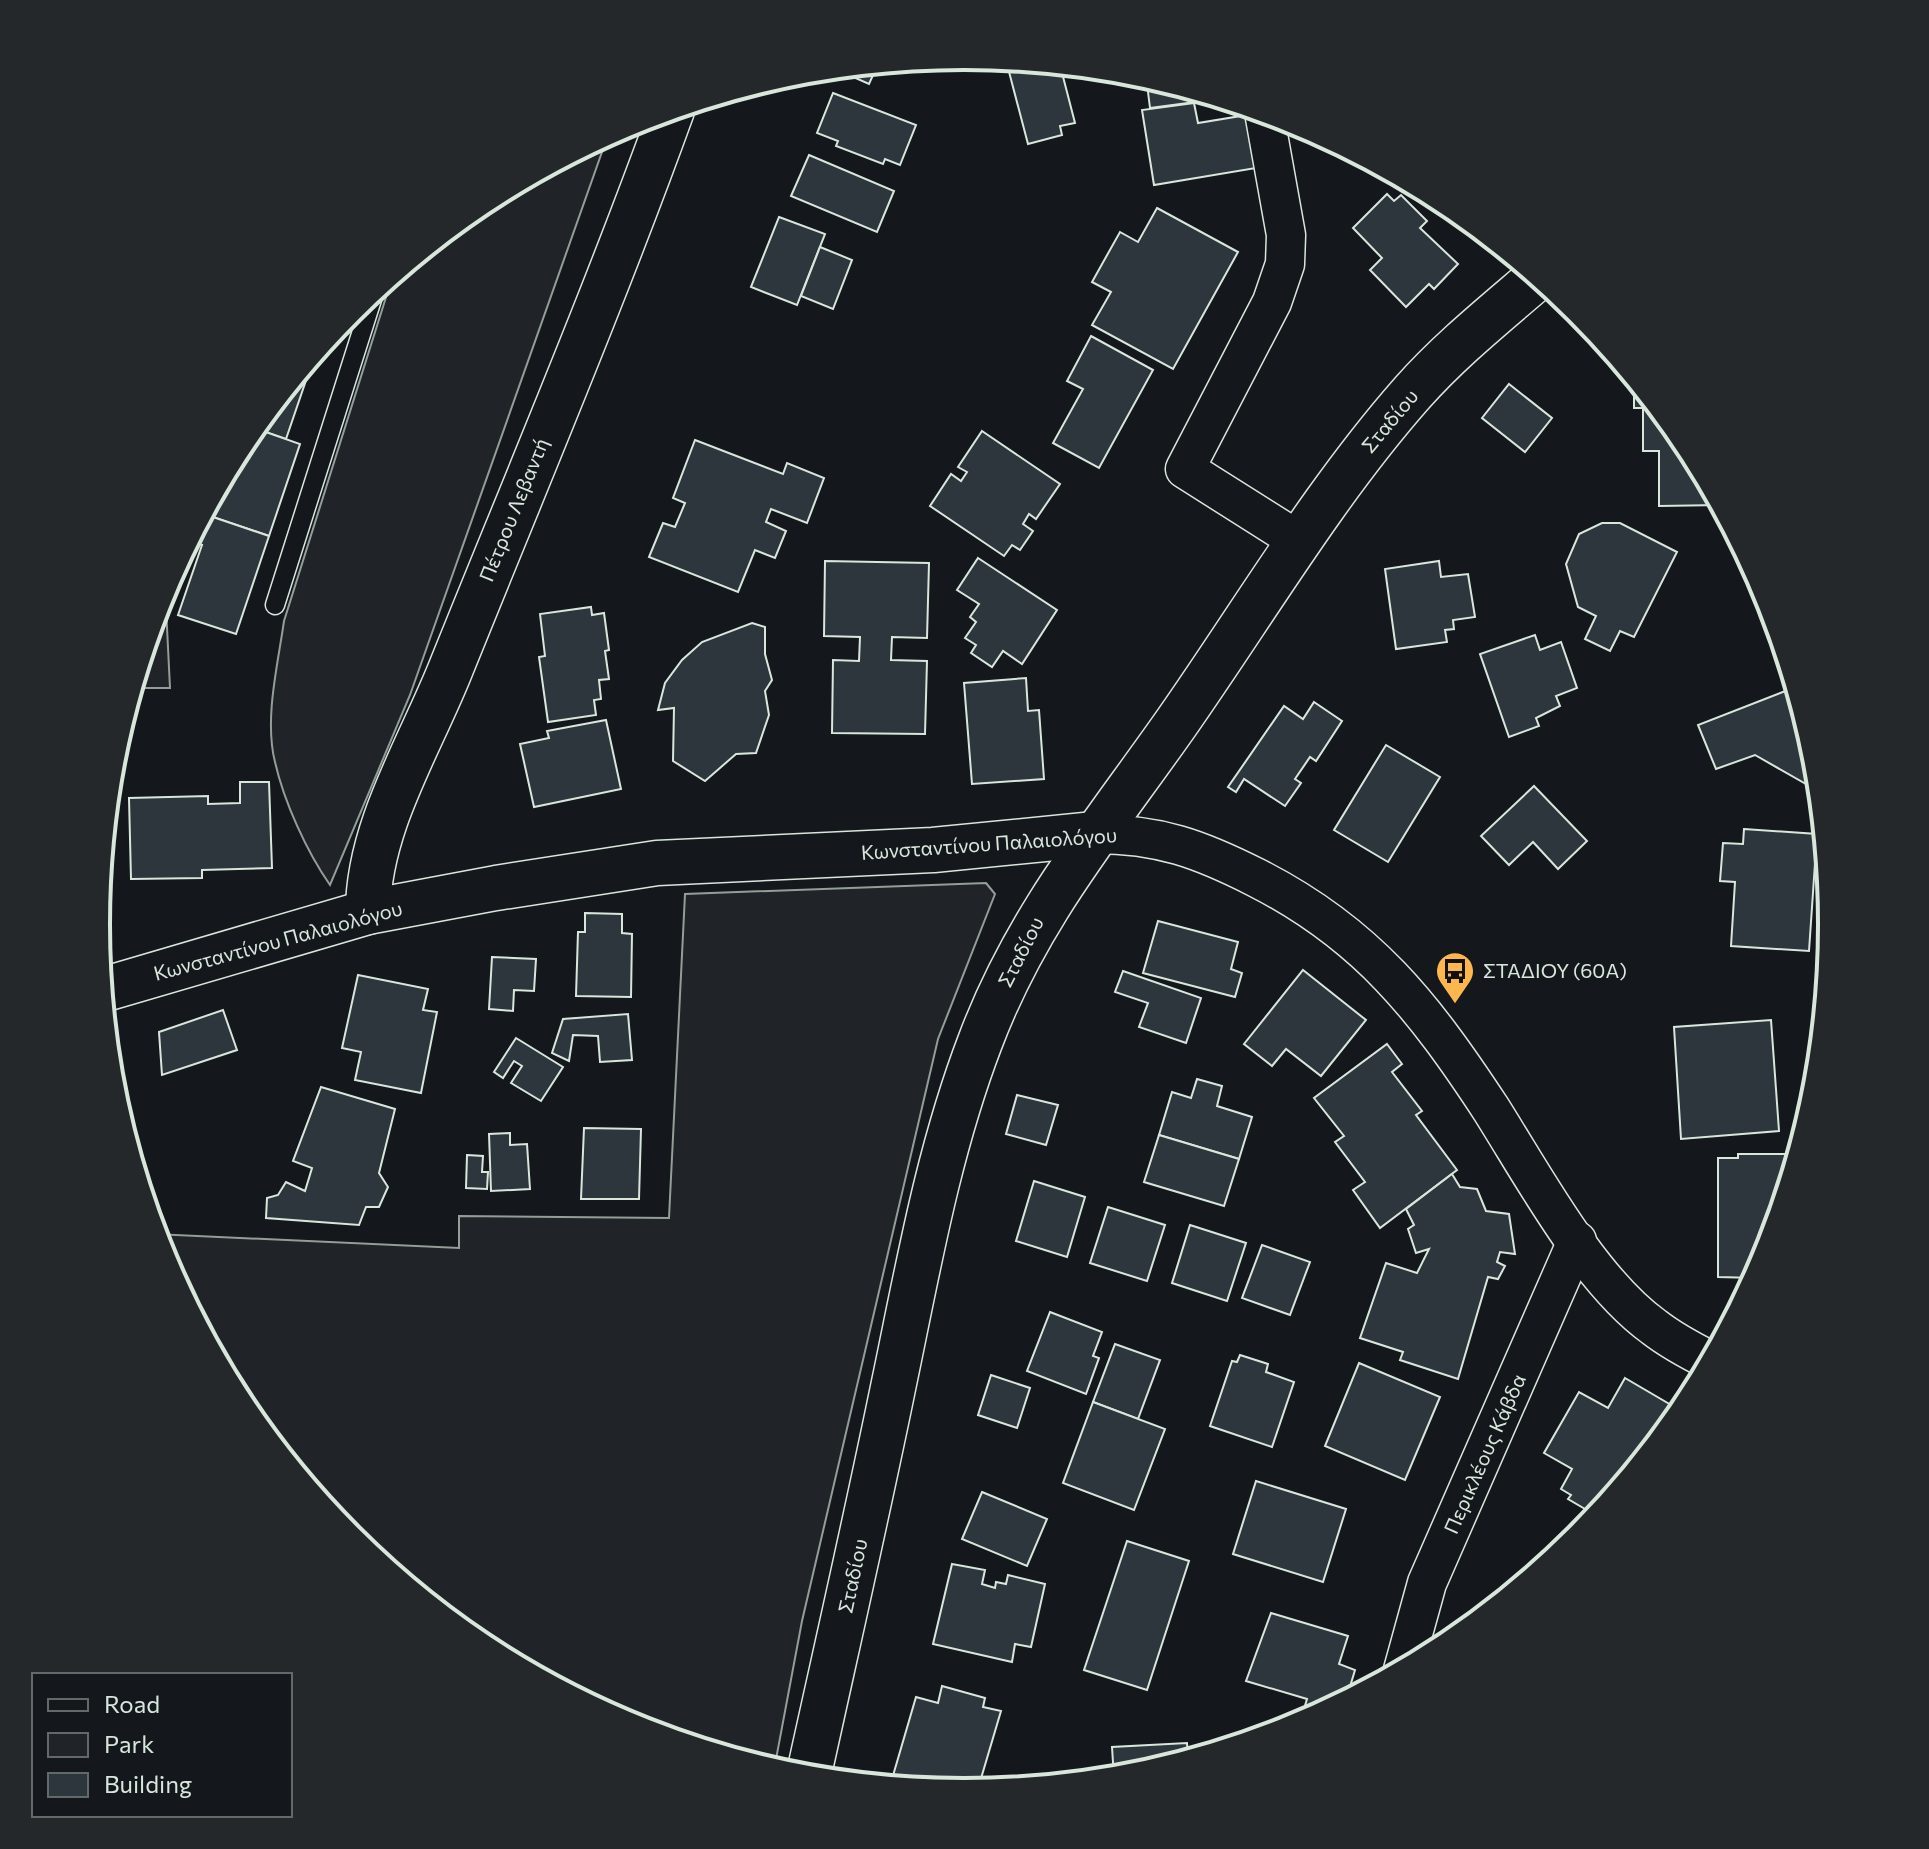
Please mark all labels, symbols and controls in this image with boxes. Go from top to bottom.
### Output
street label: Σταδίου [1356,384,1423,457]
street label: Πέτρου Λεβαντή [473,434,553,585]
street label: Κωνσταντίνου Παλαιολόγου [860,822,1118,864]
street label: Κωνσταντίνου Παλαιολόγου [151,895,405,985]
street label: Σταδίου [992,913,1048,991]
bus stop icon: ΣΤΑΔΙΟΥ (60A) [1434,950,1476,1005]
place label: ΣΤΑΔΙΟΥ (60A) [1483,958,1627,982]
street label: Περικλέους Κάβδα [1438,1370,1530,1537]
street label: Σταδίου [832,1536,872,1615]
legend [32,1673,292,1817]
text: Road [104,1689,160,1718]
text: Park [104,1729,154,1758]
text: Building [104,1769,192,1798]

